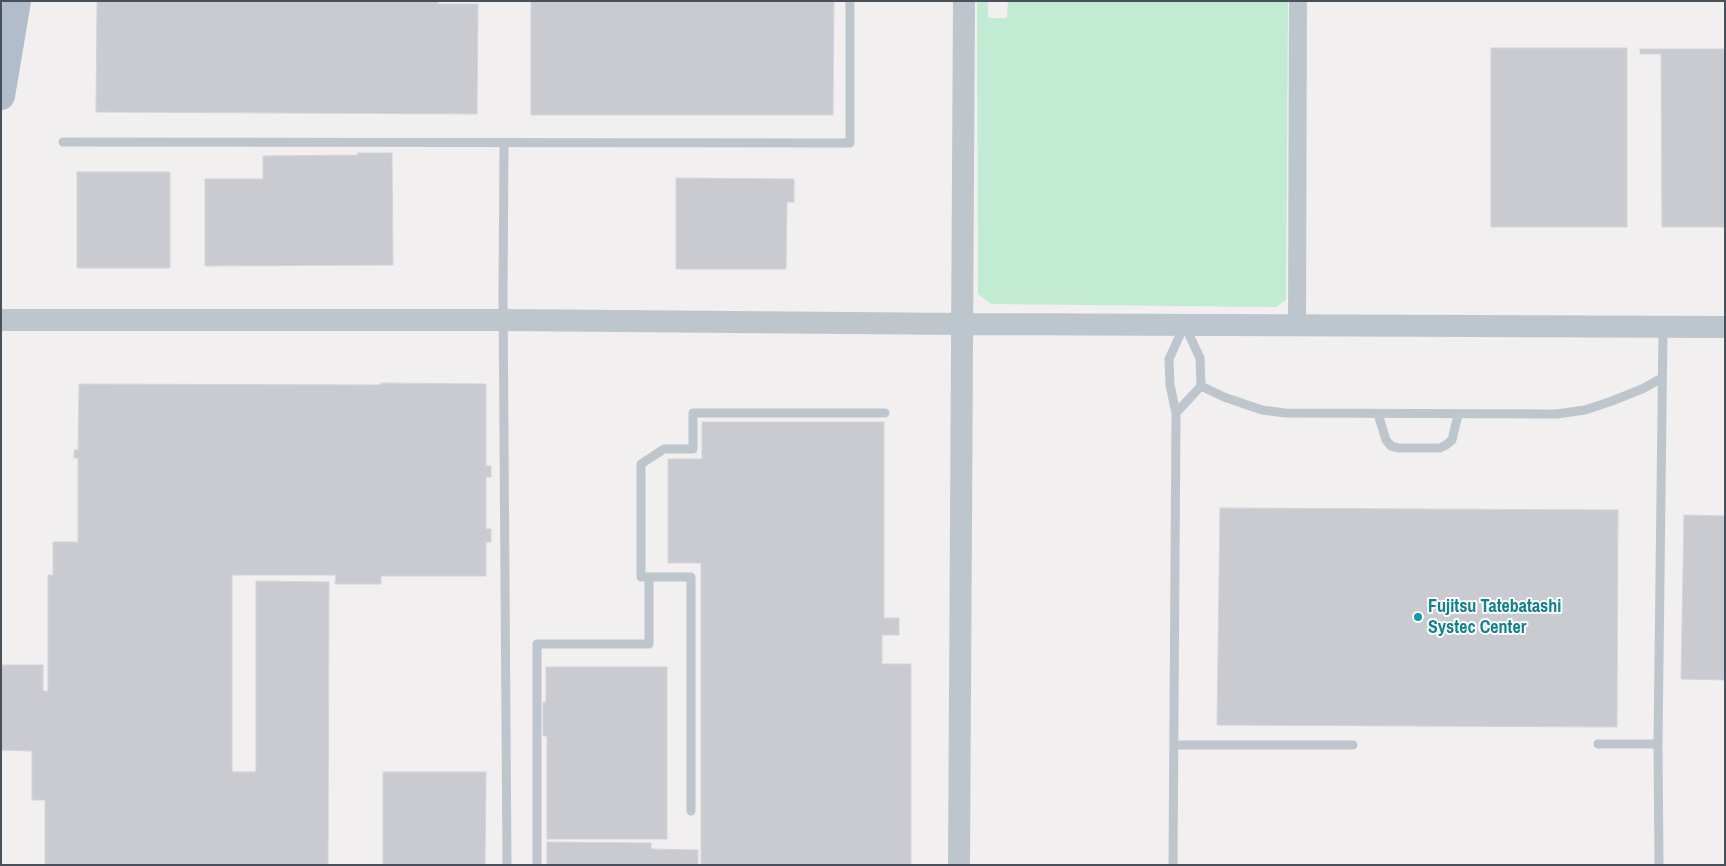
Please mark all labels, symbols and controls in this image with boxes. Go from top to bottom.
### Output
place label: Fujitsu Tatebatashi Systec Center [1428,596,1561,638]
marker: Fujitsu Tatebatashi Systec Center [1412,611,1424,623]

